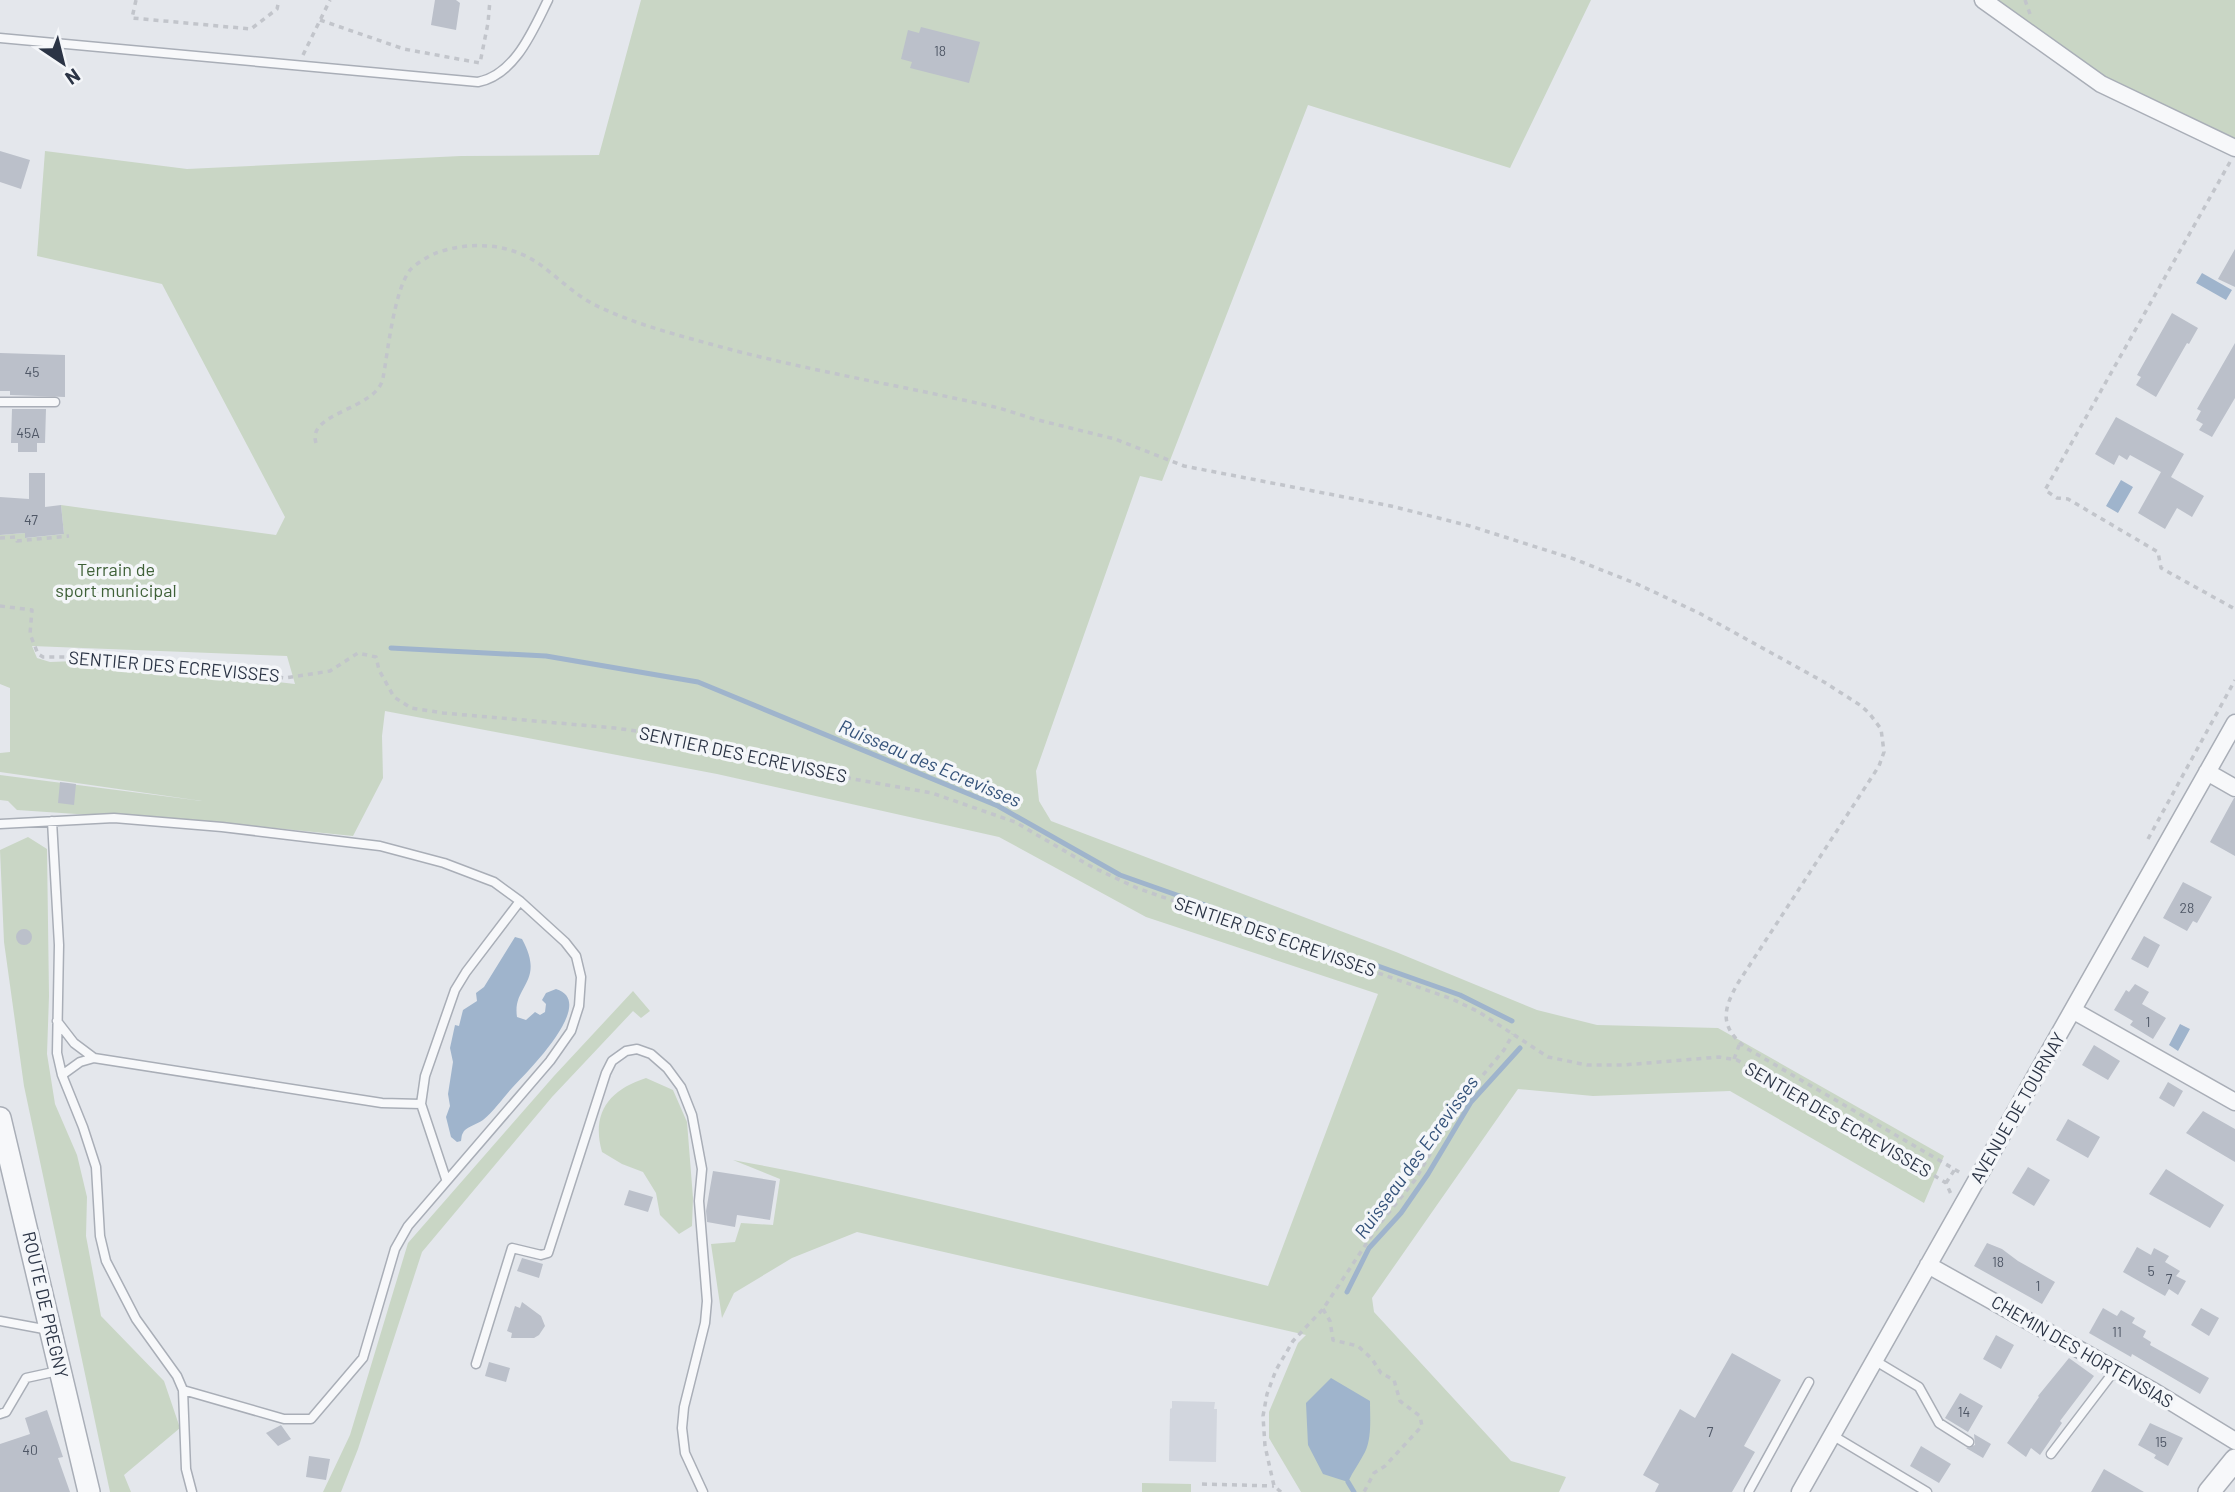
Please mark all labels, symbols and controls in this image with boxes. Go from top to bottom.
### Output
north arrow [28,28,98,98]
house number: 18 [934,42,946,59]
text: N [61,64,85,90]
house number: 45 [25,363,39,380]
house number: 45A [16,424,40,441]
house number: 47 [24,511,38,528]
park label: Terrain de sport municipal [55,558,177,601]
street label: SENTIER DES ECREVISSES [68,646,281,686]
water label: Ruisseau des Ecrevisses [836,714,1025,811]
street label: SENTIER DES ECREVISSES [637,721,849,787]
street label: SENTIER DES ECREVISSES [1172,891,1379,981]
house number: 28 [2180,899,2194,916]
house number: 1 [2146,1013,2150,1030]
street label: AVENUE DE TOURNAY [1965,1028,2069,1187]
street label: SENTIER DES ECREVISSES [1741,1057,1936,1182]
water label: Ruisseau des Ecrevisses [1349,1071,1482,1243]
street label: ROUTE DE PREGNY [18,1229,74,1380]
house number: 18 [1992,1253,2004,1270]
house number: 5 [2147,1262,2155,1279]
house number: 7 [2166,1270,2173,1287]
house number: 1 [2036,1277,2040,1294]
street label: CHEMIN DES HORTENSIAS [1988,1290,2177,1412]
house number: 11 [2112,1323,2122,1340]
house number: 14 [1958,1403,1970,1420]
house number: 7 [1707,1423,1714,1440]
house number: 15 [2155,1433,2167,1450]
house number: 40 [22,1441,38,1458]

